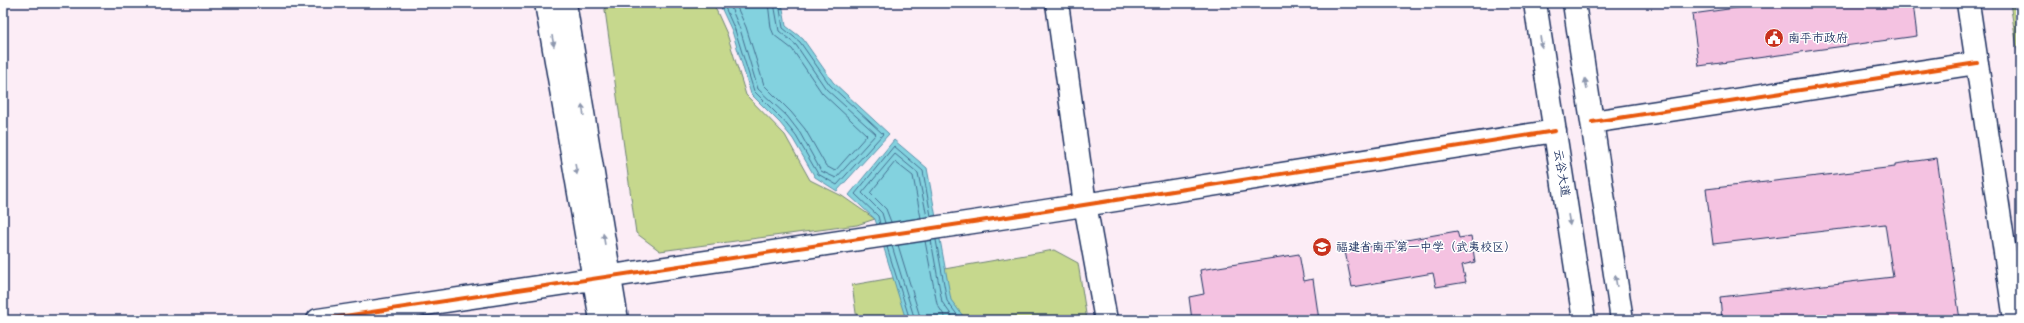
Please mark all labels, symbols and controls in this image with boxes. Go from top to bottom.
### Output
public building icon: 南平市政府 [1763,27,1785,49]
place label: 南平市政府 [1788,31,1848,45]
one-way arrow [551,35,557,47]
one-way arrow [1538,35,1544,48]
one-way arrow [1583,78,1589,90]
one-way arrow [580,104,586,116]
street label: 云谷大道 [1551,148,1573,198]
one-way arrow [573,163,579,175]
one-way arrow [1566,214,1572,226]
one-way arrow [601,232,607,245]
school or university icon: 福建省南平第一中学（武夷校区） [1311,236,1333,258]
place label: 福建省南平第一中学（武夷校区） [1336,240,1516,254]
one-way arrow [1613,275,1619,288]

